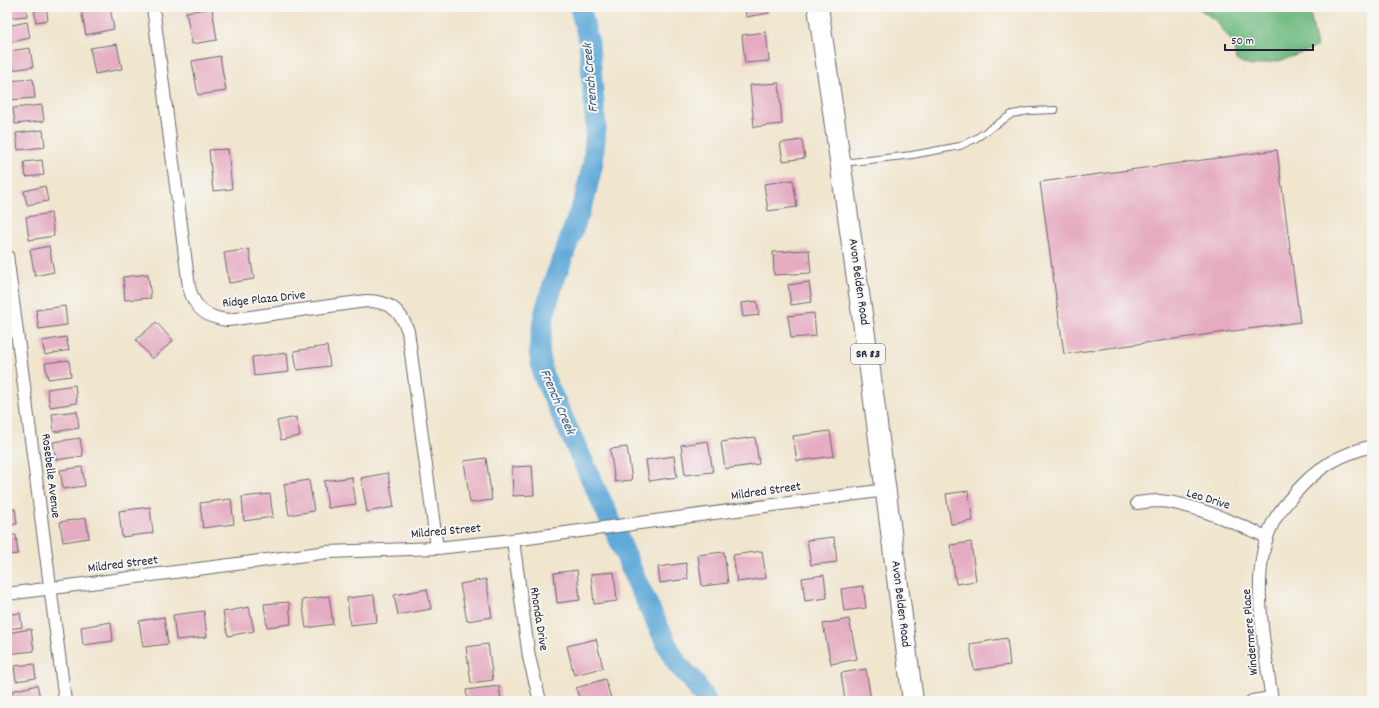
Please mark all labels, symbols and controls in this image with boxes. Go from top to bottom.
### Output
scale bar [1225,26,1313,52]
text: 50 m [1231,33,1254,50]
water label: French Creek [578,41,604,113]
street label: Avon Belden Road [843,237,873,327]
street label: Ridge Plaza Drive [222,286,307,314]
road number: SR 83 [851,344,885,364]
water label: French Creek [534,366,580,439]
street label: Rosebelle Avenue [35,433,65,520]
street label: Mildred Street [730,478,802,506]
street label: Leo Drive [1184,484,1232,516]
street label: Mildred Street [410,519,482,545]
street label: Mildred Street [87,551,159,579]
street label: Avon Belden Road [885,559,915,649]
street label: Rhonda Drive [524,586,552,653]
street label: Windermere Place [1238,588,1264,676]

